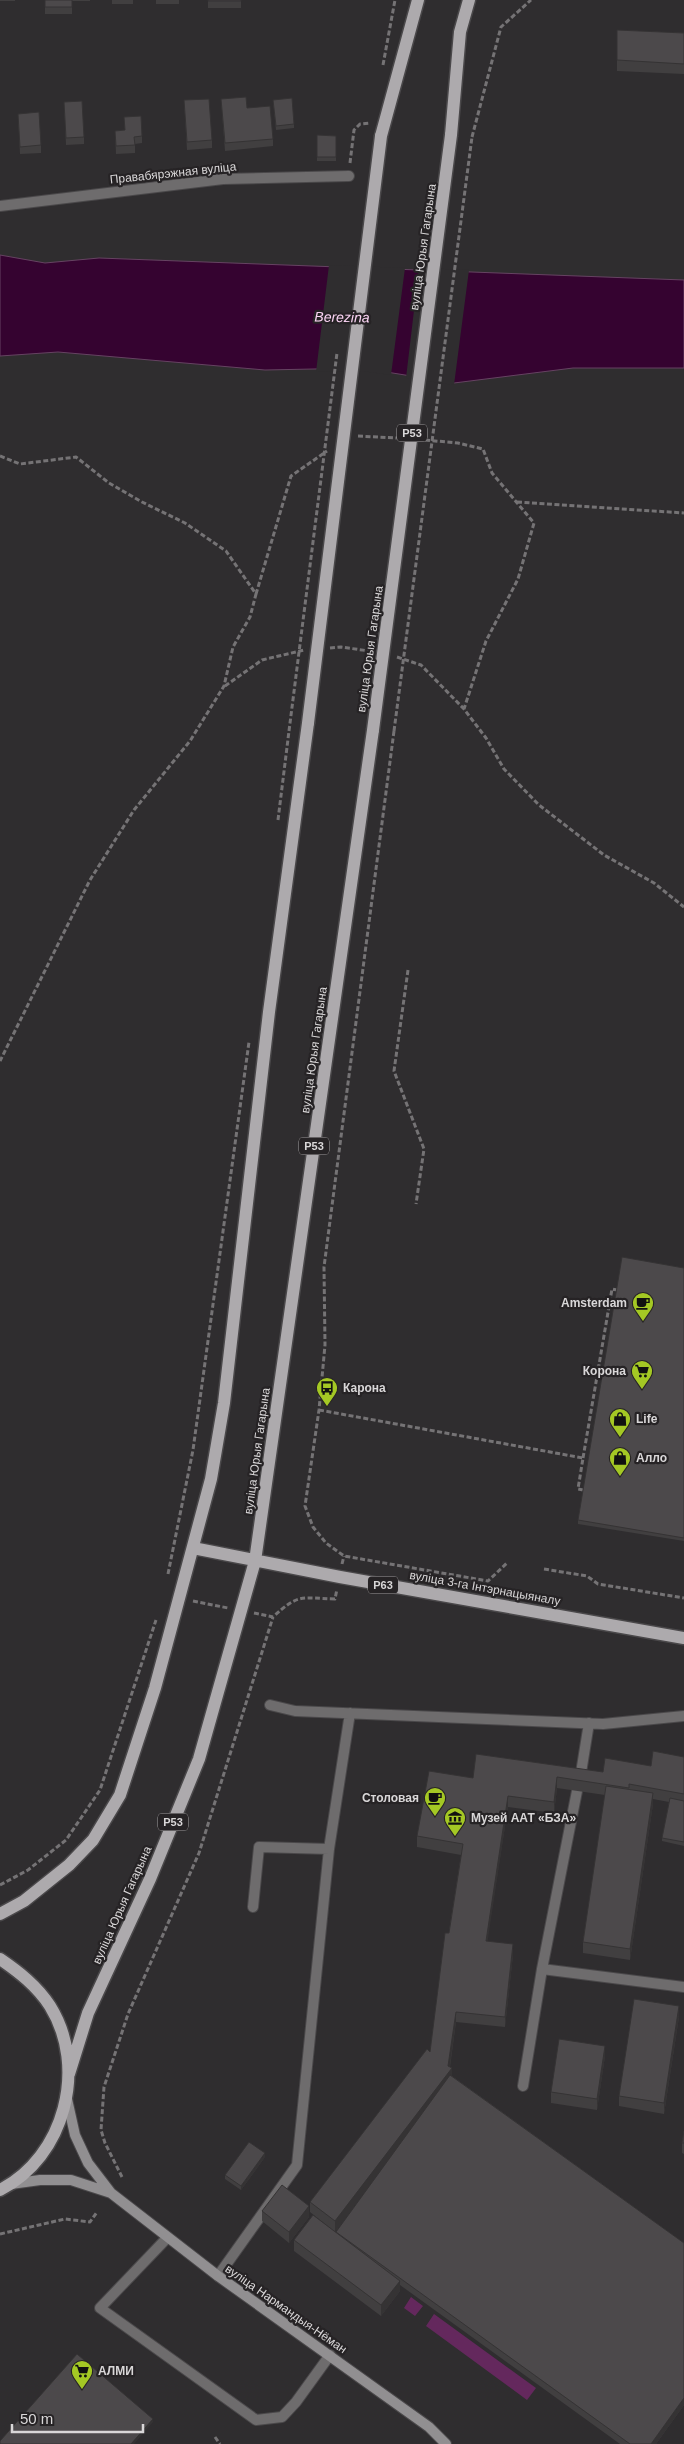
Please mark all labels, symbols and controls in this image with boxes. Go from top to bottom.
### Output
street label: Правабярэжная вуліца [109,159,237,187]
street label: вуліца Юрыя Гагарына [407,183,439,311]
water label: Berezina [314,309,370,325]
road number: Р53 [397,424,427,442]
street label: вуліца Юрыя Гагарына [354,585,386,713]
street label: вуліца Юрыя Гагарына [298,986,330,1114]
road number: Р53 [299,1138,329,1154]
cafe icon: Amsterdam [631,1291,655,1322]
place label: Amsterdam [561,1296,627,1310]
supermarket icon: Корона [630,1359,654,1390]
place label: Корона [583,1364,626,1378]
bus stop icon: Карона [315,1376,339,1407]
place label: Карона [343,1381,386,1395]
street label: вуліца Юрыя Гагарына [241,1387,273,1515]
shop icon: Life [608,1407,632,1438]
place label: Life [636,1412,658,1426]
shop icon: Алло [608,1446,632,1477]
place label: Алло [636,1451,667,1465]
street label: вуліца 3-га Інтэрнацыяналу [408,1568,562,1608]
road number: Р63 [368,1576,398,1594]
cafe icon: Столовая [423,1786,447,1817]
place label: Столовая [362,1791,419,1805]
museum icon: Музей ААТ «БЗА» [443,1806,467,1837]
place label: Музей ААТ «БЗА» [471,1811,576,1825]
road number: Р53 [158,1814,188,1830]
street label: вуліца Юрыя Гагарына [90,1844,154,1966]
street label: вуліца Нармандыя-Нёман [223,2262,349,2356]
supermarket icon: АЛМИ [70,2359,94,2390]
place label: АЛМИ [98,2364,134,2378]
scale bar [12,2402,144,2434]
text: 50 m [20,2410,53,2427]

